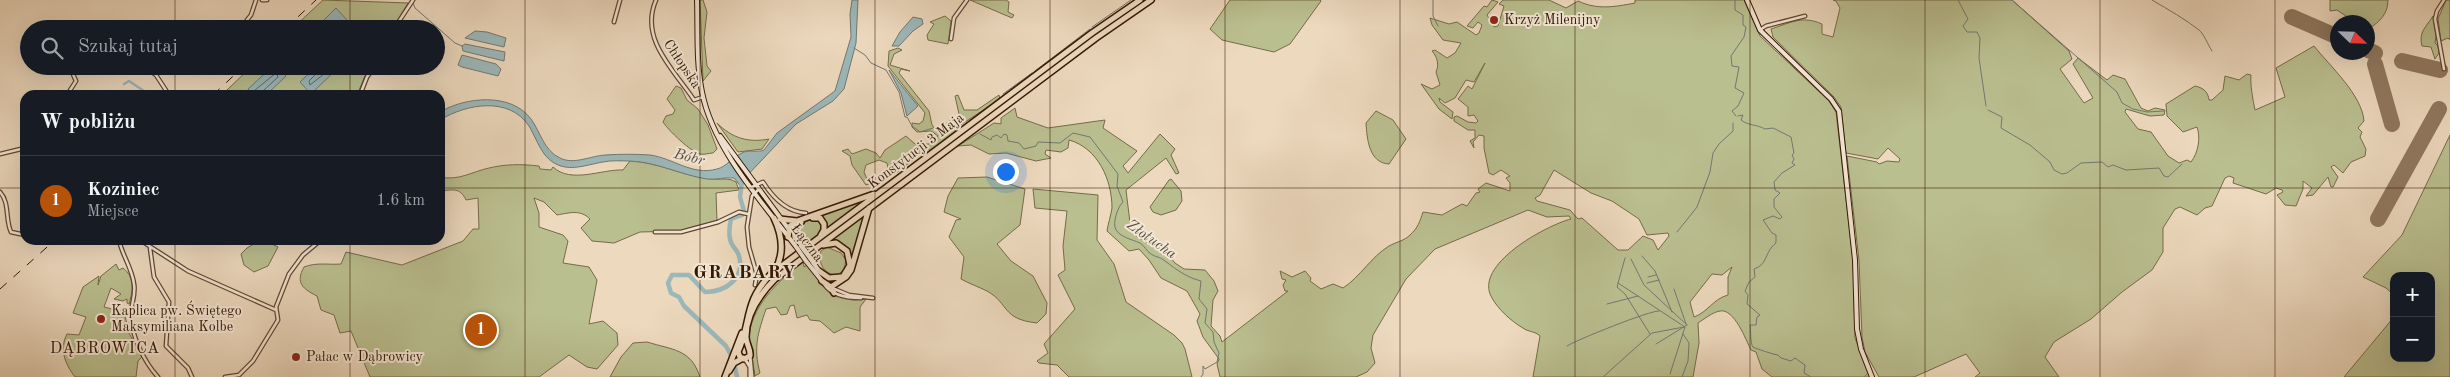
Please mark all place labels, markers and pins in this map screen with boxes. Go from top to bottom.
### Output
place label: Krzyż Milenijny [1504,13,1601,27]
marker: Krzyż Milenijny [1488,14,1500,26]
place label: Kaplica pw. Świętego Maksymiliana Kolbe [111,300,242,334]
pin: 1 [465,311,497,349]
marker: Kaplica pw. Świętego Maksymiliana Kolbe [95,313,107,325]
place label: Pałac w Dąbrowicy [306,350,424,364]
marker: Pałac w Dąbrowicy [290,351,302,363]

